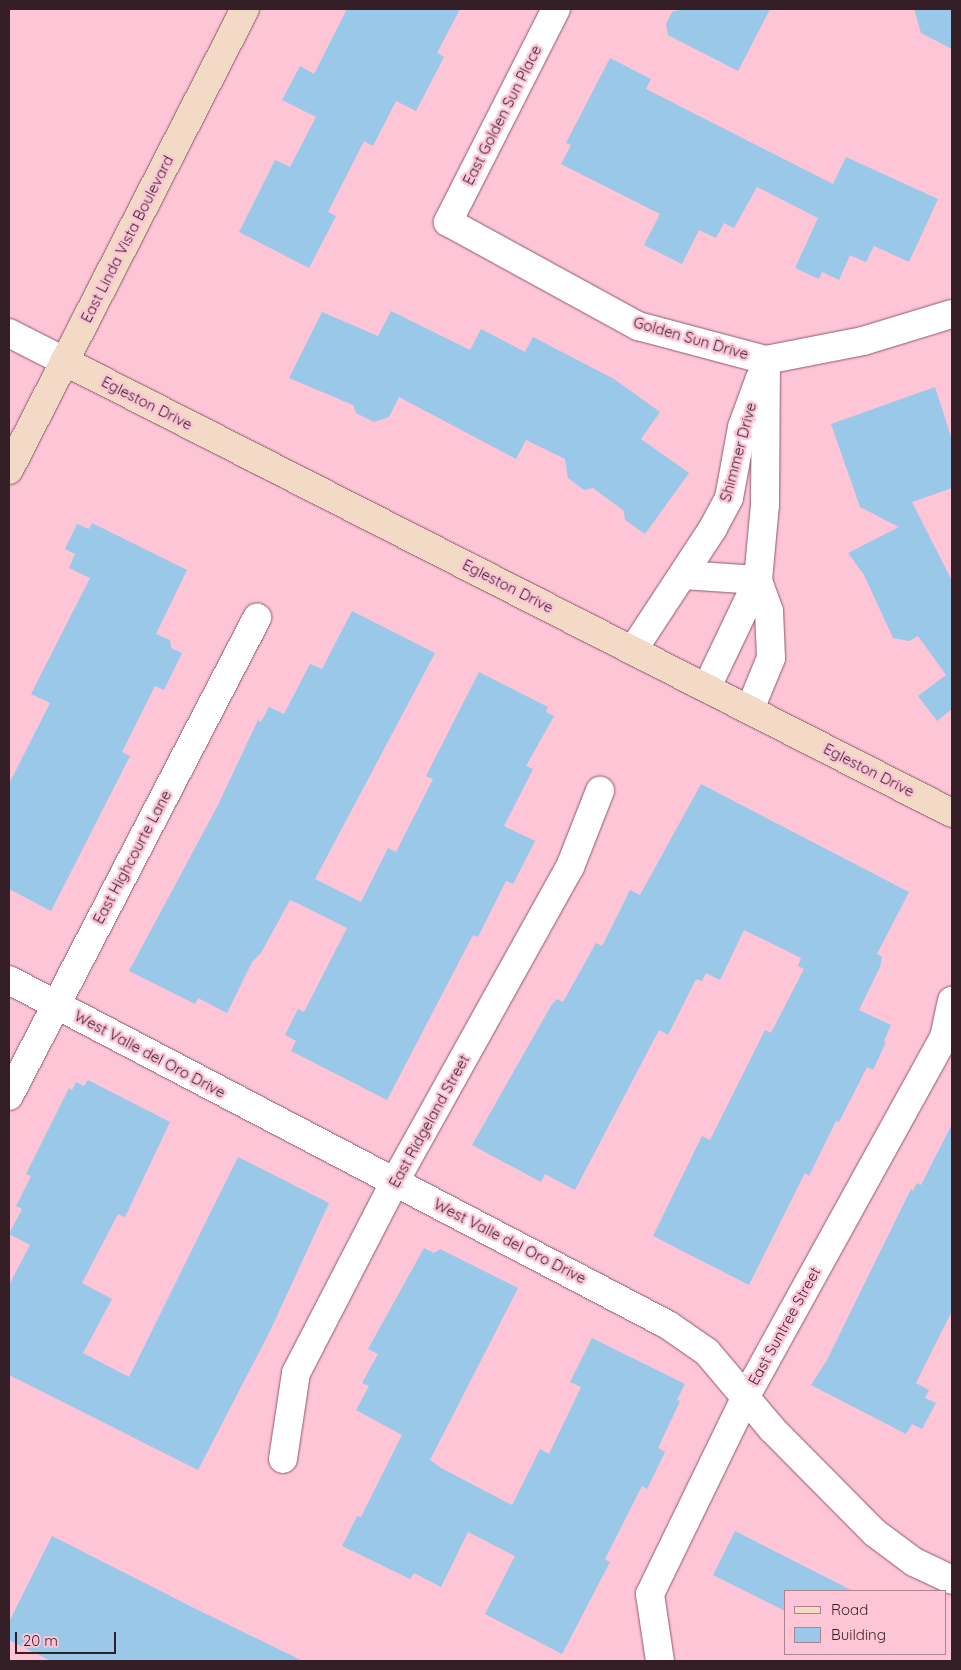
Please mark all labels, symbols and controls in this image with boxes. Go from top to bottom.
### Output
street label: East Golden Sun Place [459,42,545,188]
street label: East Linda Vista Boulevard [77,152,177,326]
street label: Golden Sun Drive [631,313,751,363]
street label: Egleston Drive [99,372,195,434]
street label: Shimmer Drive [716,400,760,504]
street label: Egleston Drive [460,555,556,617]
street label: Egleston Drive [821,739,917,801]
street label: East Highcourte Lane [89,787,175,927]
street label: West Valle del Oro Drive [71,1007,229,1101]
street label: East Ridgeland Street [385,1051,473,1191]
street label: West Valle del Oro Drive [431,1195,589,1287]
street label: East Suntree Street [744,1264,824,1388]
legend [784,1590,946,1655]
text: Road [831,1600,868,1619]
scale bar [18,1622,119,1654]
text: Building [831,1625,886,1644]
text: 20 m [23,1631,58,1650]

